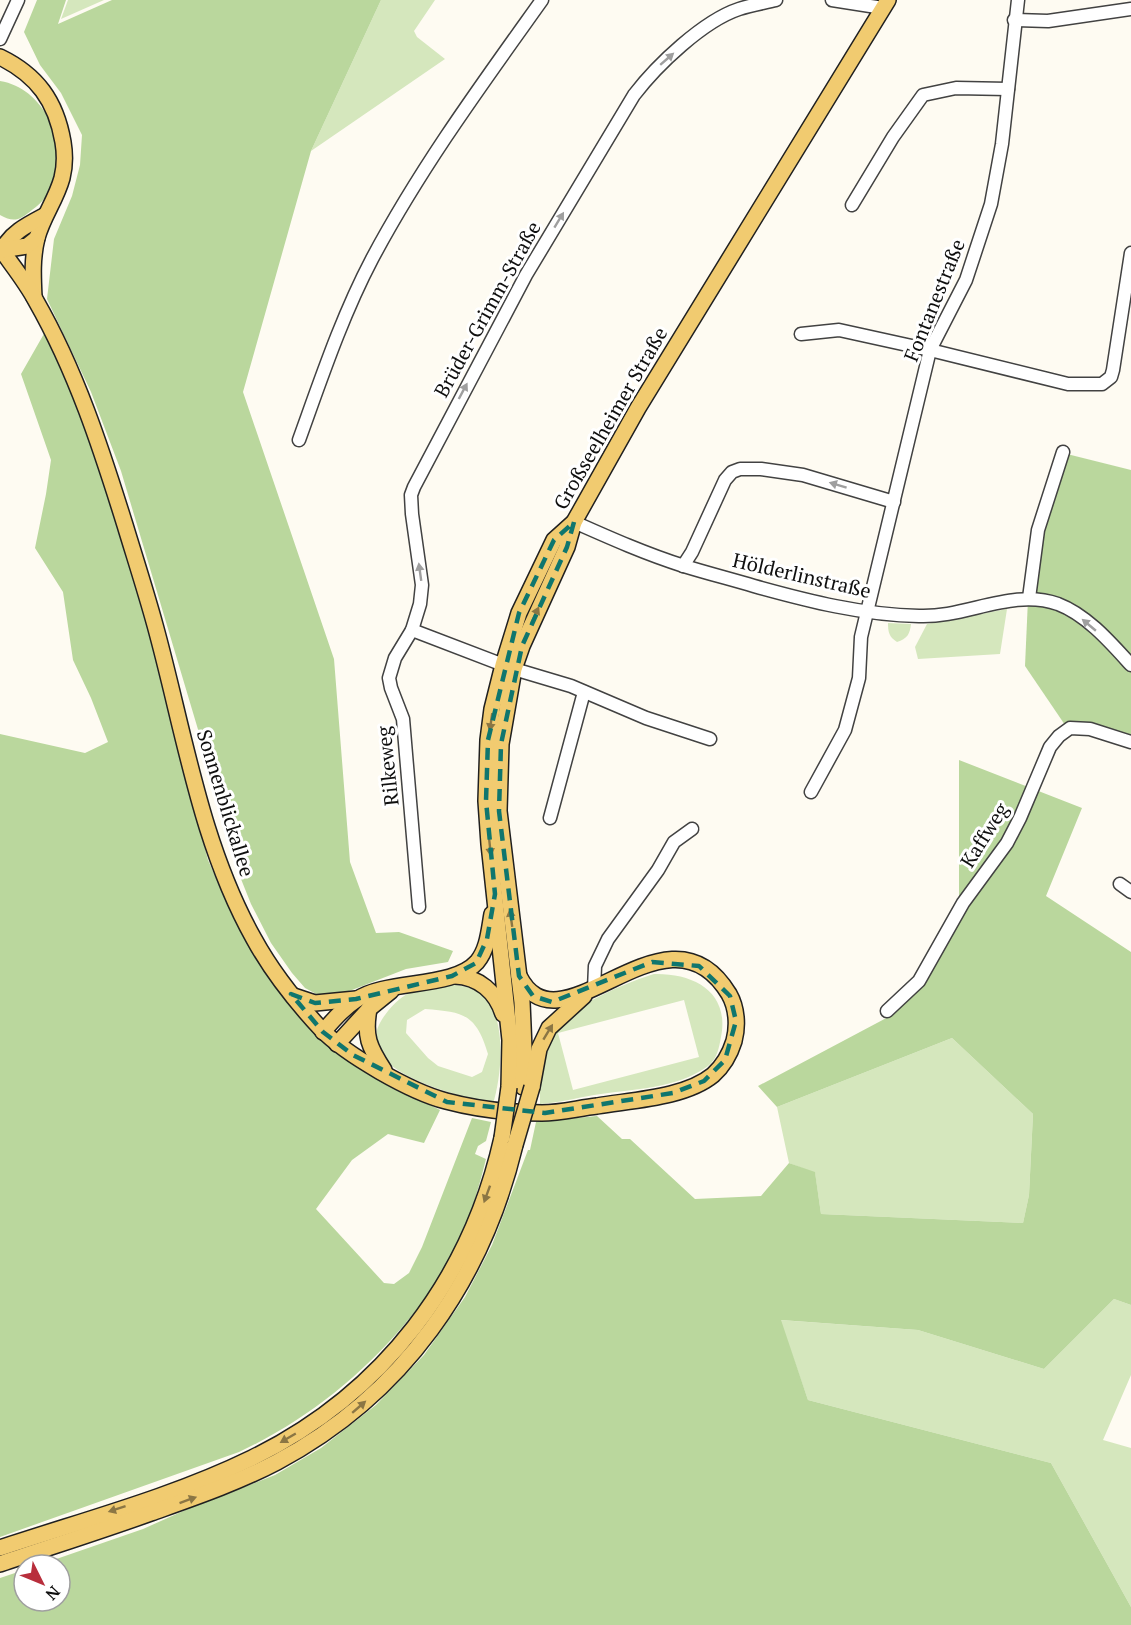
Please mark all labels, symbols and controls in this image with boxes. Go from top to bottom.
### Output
one-way arrow [659,53,674,66]
one-way arrow [553,212,564,228]
street label: Brüder-Grimm-Straße [427,216,547,402]
street label: Fontanestraße [897,235,971,365]
street label: Großseelheimer Straße [547,322,673,514]
one-way arrow [458,382,468,399]
one-way arrow [829,480,847,489]
street label: Hölderlinstraße [730,546,874,604]
one-way arrow [416,563,425,582]
one-way arrow [531,606,540,623]
one-way arrow [1081,618,1097,631]
one-way arrow [486,712,495,731]
street label: Rilkeweg [369,724,405,807]
street label: Sonnenblickallee [191,726,261,880]
street label: Kaffweg [954,797,1015,873]
one-way arrow [485,838,494,857]
one-way arrow [507,909,516,928]
one-way arrow [543,1023,553,1040]
one-way arrow [481,1185,491,1203]
one-way arrow [351,1401,366,1414]
one-way arrow [280,1433,297,1443]
one-way arrow [179,1495,197,1504]
one-way arrow [108,1505,126,1514]
north arrow [12,1553,72,1613]
text: N [41,1581,65,1605]

